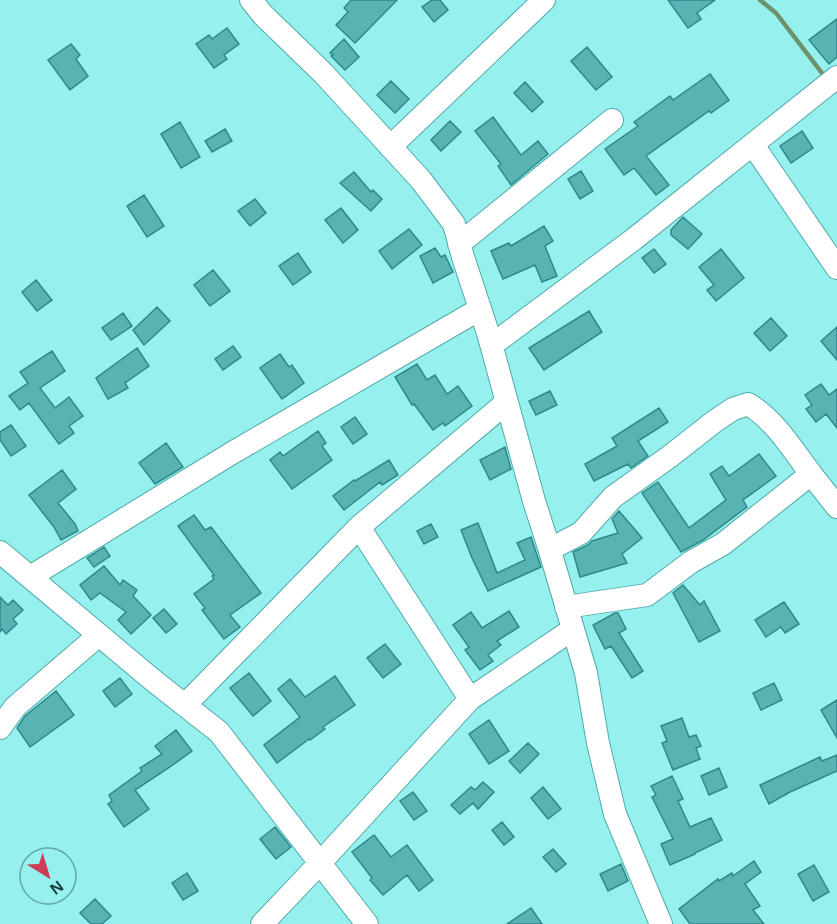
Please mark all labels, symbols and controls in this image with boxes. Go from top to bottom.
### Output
north arrow [18,846,78,906]
text: N [47,877,66,898]

